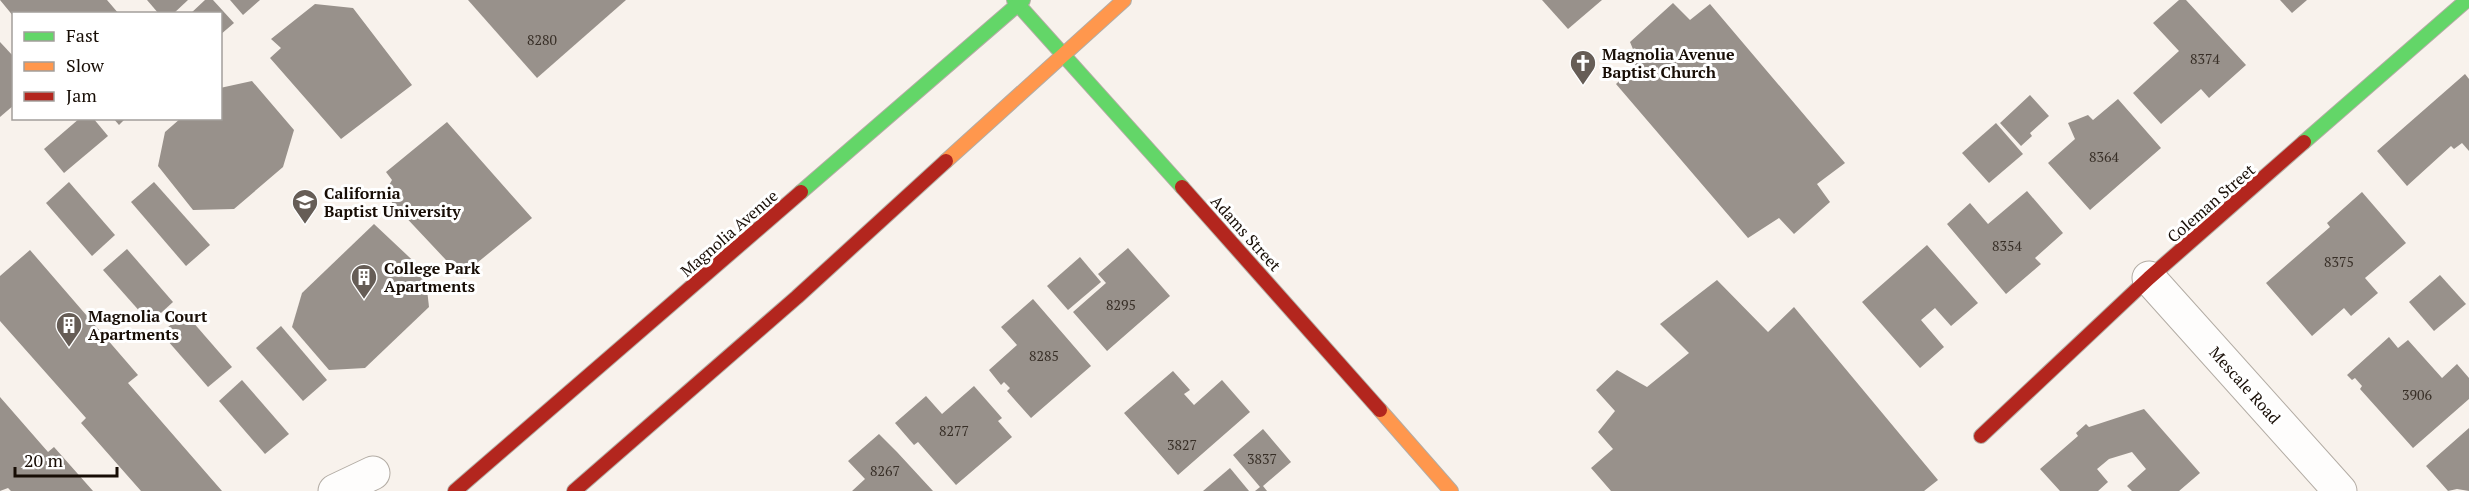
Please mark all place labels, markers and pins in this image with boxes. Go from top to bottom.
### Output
place label: Magnolia Avenue Baptist Church [1602,43,1735,83]
church icon: Magnolia Avenue Baptist Church [1568,48,1598,86]
place label: California Baptist University [324,182,461,222]
school or university icon: California Baptist University [290,187,320,225]
place label: College Park Apartments [384,257,481,297]
building icon: College Park Apartments [349,262,379,300]
place label: Magnolia Court Apartments [88,305,208,345]
building icon: Magnolia Court Apartments [54,310,84,348]

